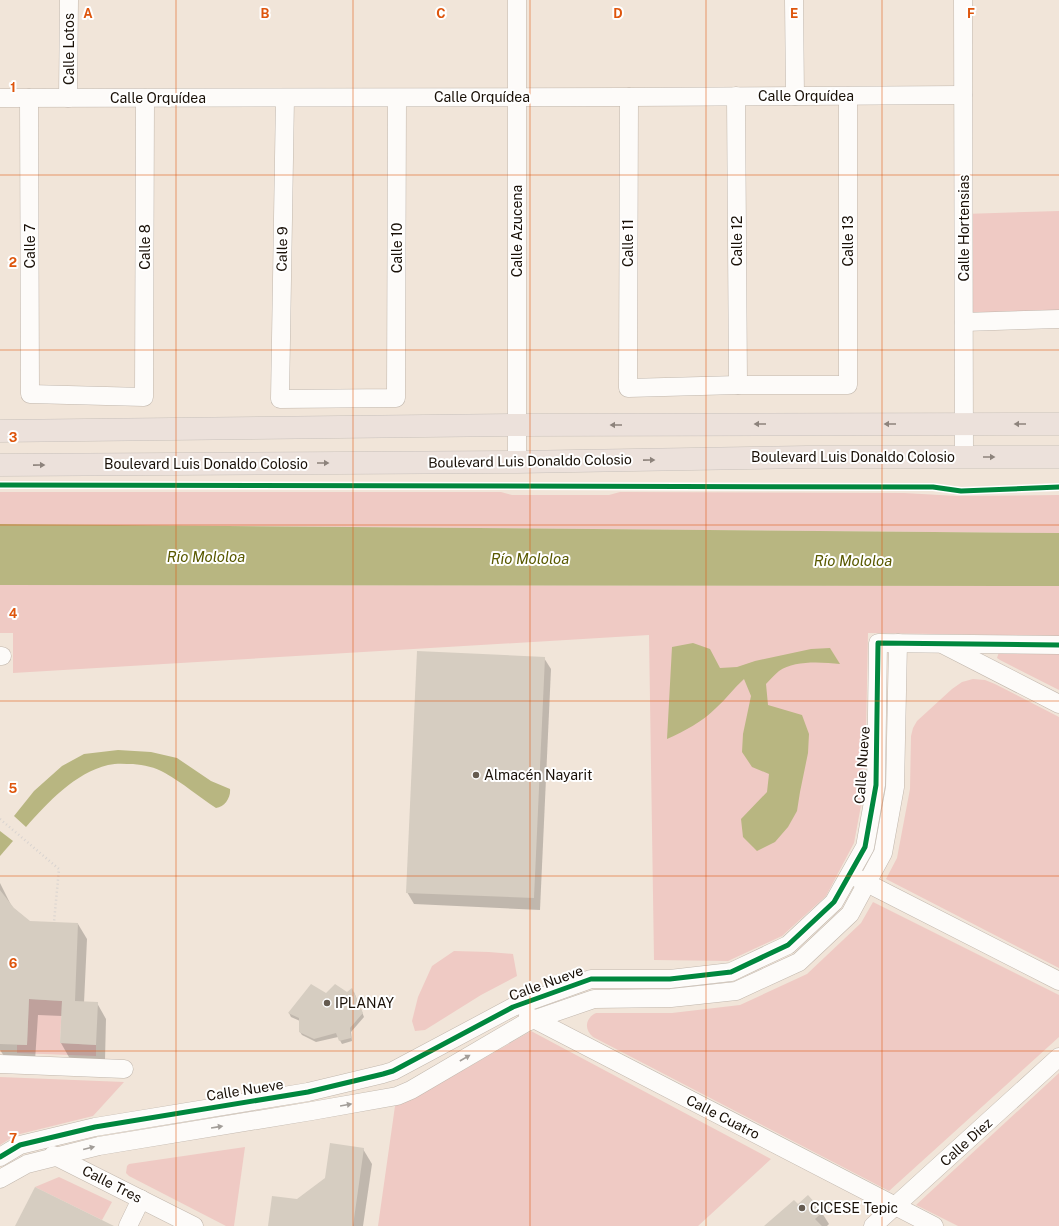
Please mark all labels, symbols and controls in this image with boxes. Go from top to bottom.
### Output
text: A [83,6,93,21]
text: B [261,6,270,21]
text: C [436,6,446,21]
text: D [613,6,623,21]
text: E [790,6,798,21]
text: F [967,6,975,21]
street label: Calle Lotos [61,13,77,85]
text: 1 [10,80,16,95]
street label: Calle Orquídea [758,88,854,104]
street label: Calle Orquídea [434,89,530,105]
street label: Calle Orquídea [110,90,206,106]
street label: Calle Hortensias [956,175,972,281]
street label: Calle Azucena [509,185,525,277]
street label: Calle 13 [840,215,856,266]
street label: Calle 12 [729,216,745,266]
street label: Calle 11 [620,219,636,267]
street label: Calle 10 [389,223,405,273]
street label: Calle 7 [22,224,38,268]
street label: Calle 8 [137,224,153,270]
street label: Calle 9 [274,226,290,272]
text: 2 [9,255,17,270]
one-way arrow [753,421,766,427]
one-way arrow [883,421,896,427]
one-way arrow [1013,421,1026,427]
one-way arrow [609,422,622,428]
text: 3 [9,430,18,445]
street label: Boulevard Luis Donaldo Colosio [751,449,955,465]
street label: Boulevard Luis Donaldo Colosio [428,451,632,471]
one-way arrow [983,454,996,460]
street label: Boulevard Luis Donaldo Colosio [104,456,308,472]
one-way arrow [643,457,656,463]
one-way arrow [317,460,330,466]
one-way arrow [33,462,46,468]
water label: Río Mololoa [167,548,245,565]
water label: Río Mololoa [491,550,569,567]
water label: Río Mololoa [814,552,892,569]
text: 4 [9,606,18,621]
street label: Calle Nueve [851,726,873,804]
place label: Almacén Nayarit [484,767,592,783]
marker: Almacén Nayarit [471,770,481,780]
text: 5 [9,781,18,796]
text: 6 [9,956,18,971]
street label: Calle Nueve [507,962,585,1004]
place label: IPLANAY [335,995,395,1011]
marker: IPLANAY [322,998,332,1008]
one-way arrow [459,1055,471,1062]
street label: Calle Nueve [205,1076,285,1104]
street label: Calle Cuatro [684,1092,763,1142]
one-way arrow [339,1102,352,1108]
street label: Calle Diez [937,1114,995,1169]
one-way arrow [211,1124,223,1130]
text: 7 [9,1131,17,1146]
one-way arrow [83,1145,95,1151]
street label: Calle Tres [80,1162,144,1206]
place label: CICESE Tepic [810,1200,898,1216]
marker: CICESE Tepic [797,1203,807,1213]

